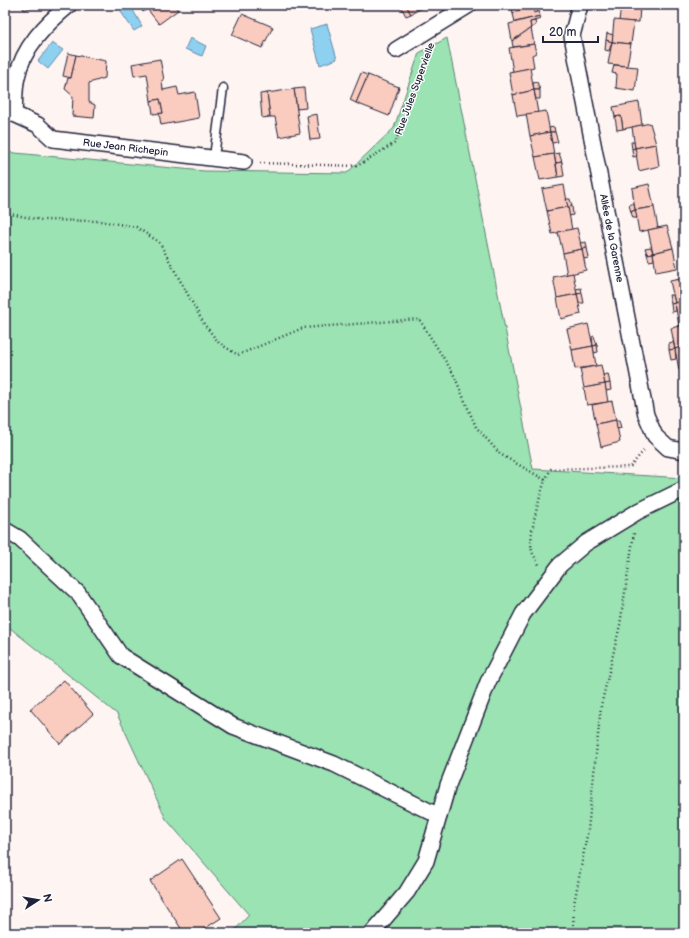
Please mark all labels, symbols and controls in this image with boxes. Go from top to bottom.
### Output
scale bar [543,18,598,44]
text: 20 m [549,25,576,40]
street label: Rue Jules Supervielle [393,41,437,137]
street label: Rue Jean Richepin [82,137,169,159]
street label: Allée de la Garenne [597,193,626,283]
north arrow [18,880,58,920]
text: N [40,893,55,903]

